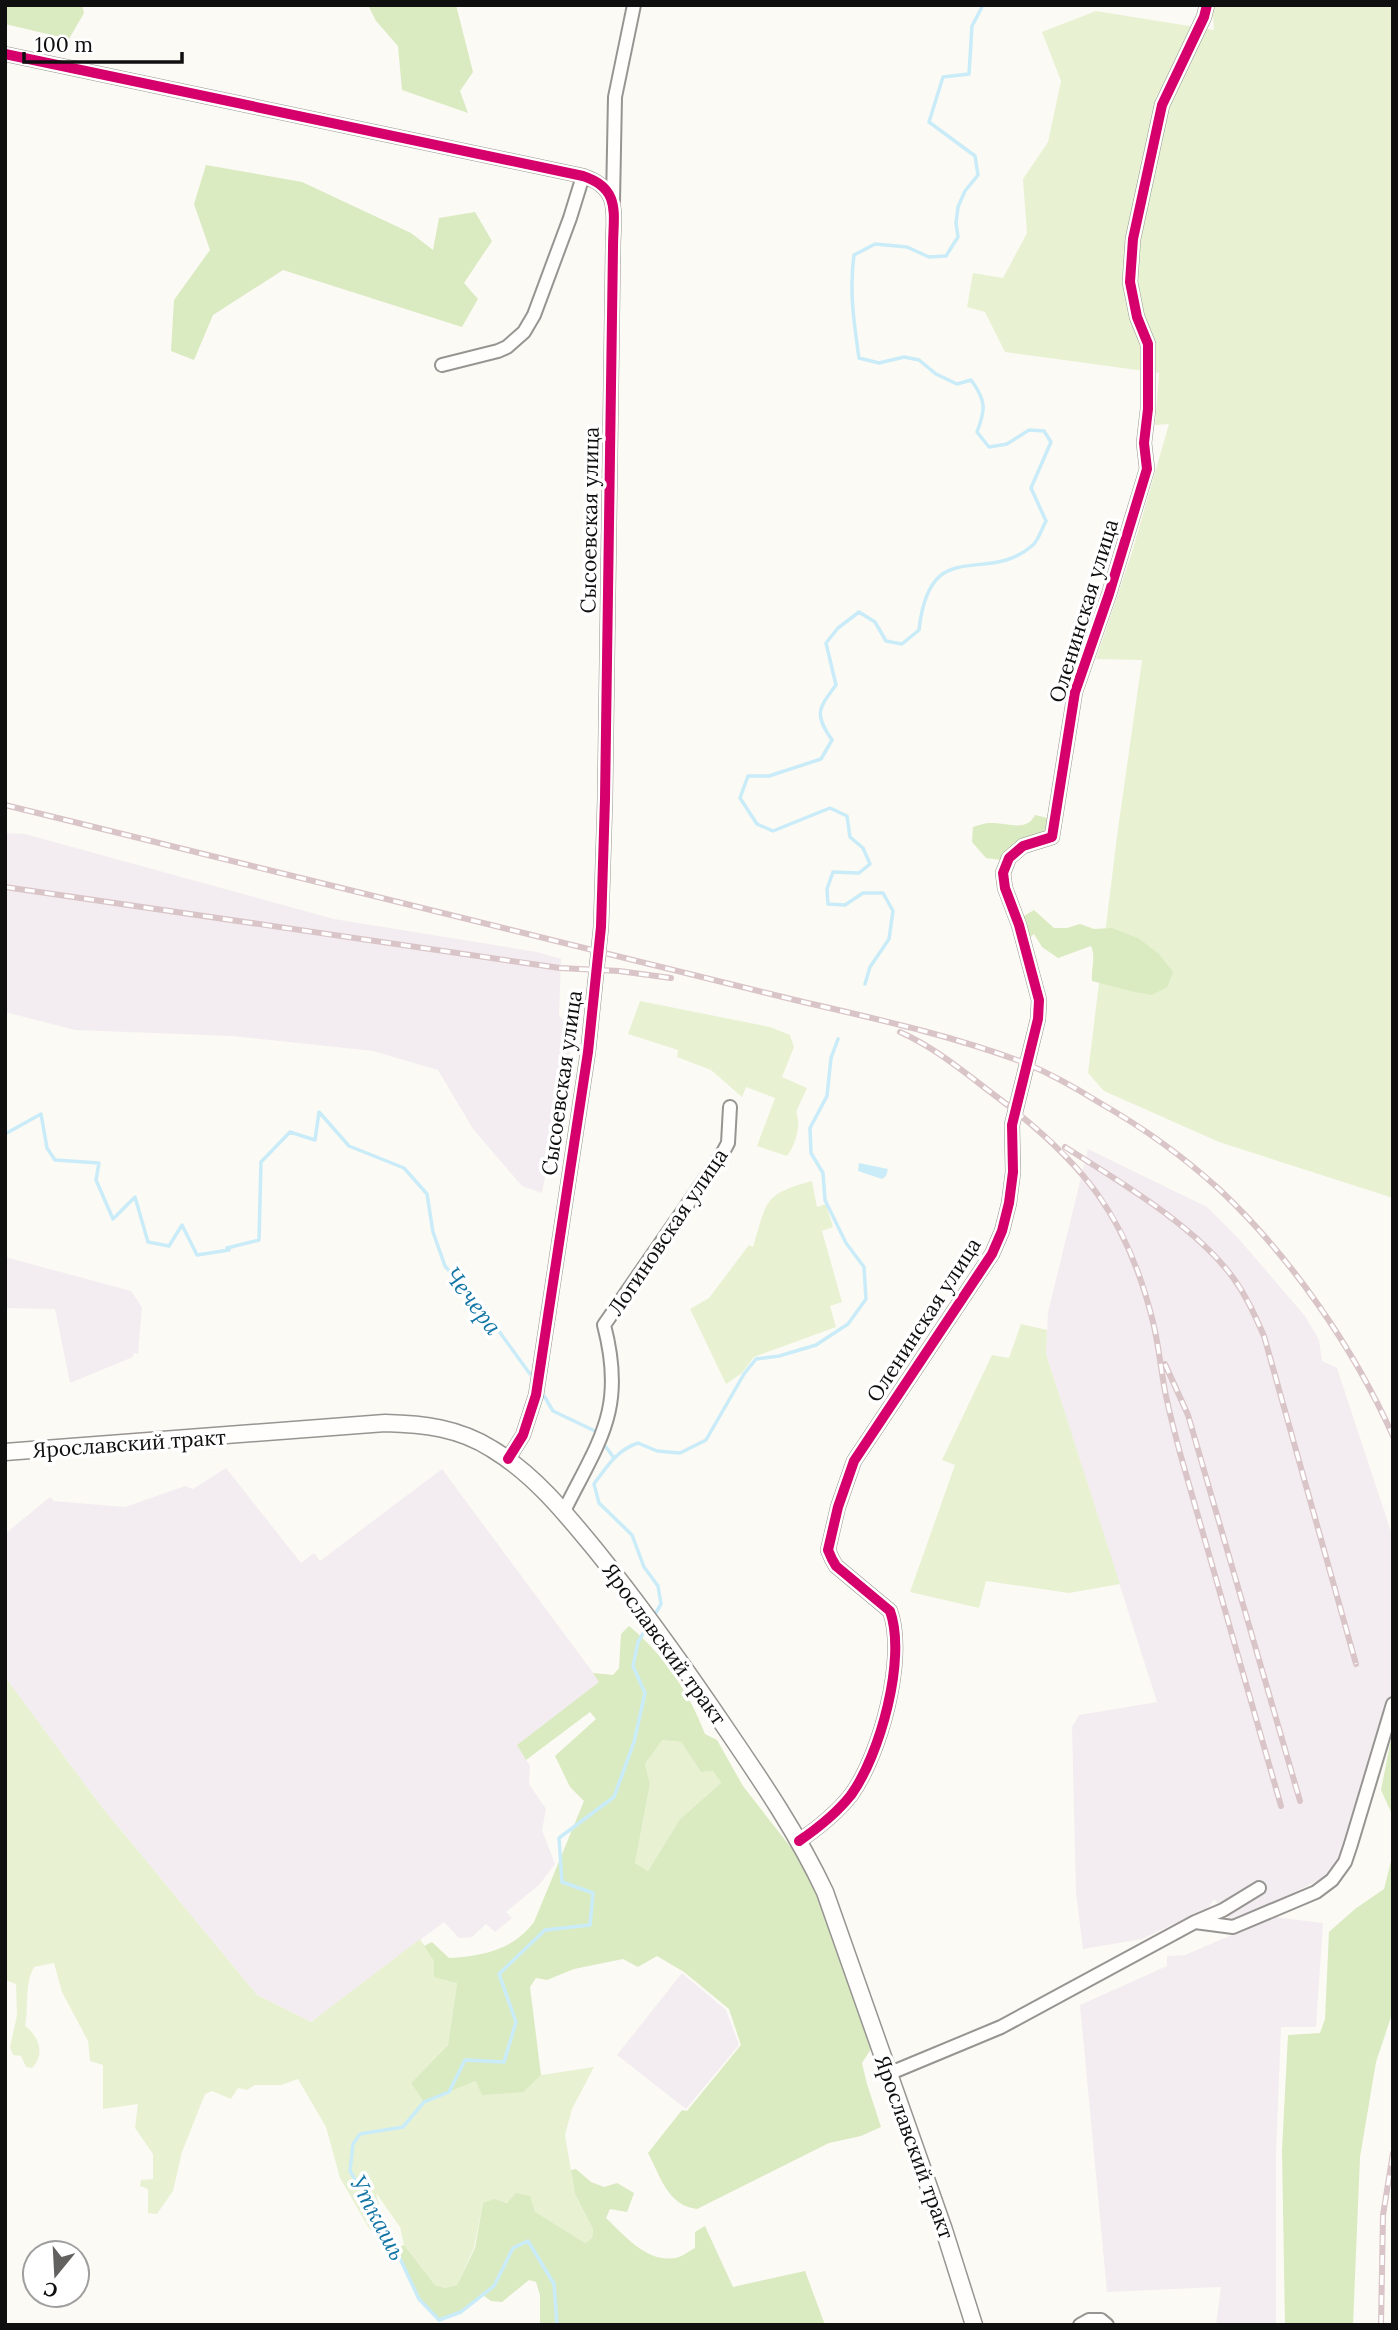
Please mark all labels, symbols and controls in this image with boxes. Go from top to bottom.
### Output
scale bar [24,21,182,65]
text: 100 m [35,31,93,58]
street label: Сысоевская улица [574,426,605,614]
street label: Оленинская улица [1043,516,1124,706]
street label: Сысоевская улица [535,989,588,1177]
street label: Логиновская улица [602,1143,734,1320]
street label: Оленинская улица [860,1232,987,1407]
water label: Чечера [439,1261,508,1340]
street label: Ярославский тракт [31,1423,227,1464]
street label: Ярославский тракт [596,1557,732,1730]
street label: Ярославский тракт [869,2051,960,2243]
water label: Уткашь [344,2171,413,2265]
north arrow [21,2239,91,2309]
text: С [41,2277,61,2304]

